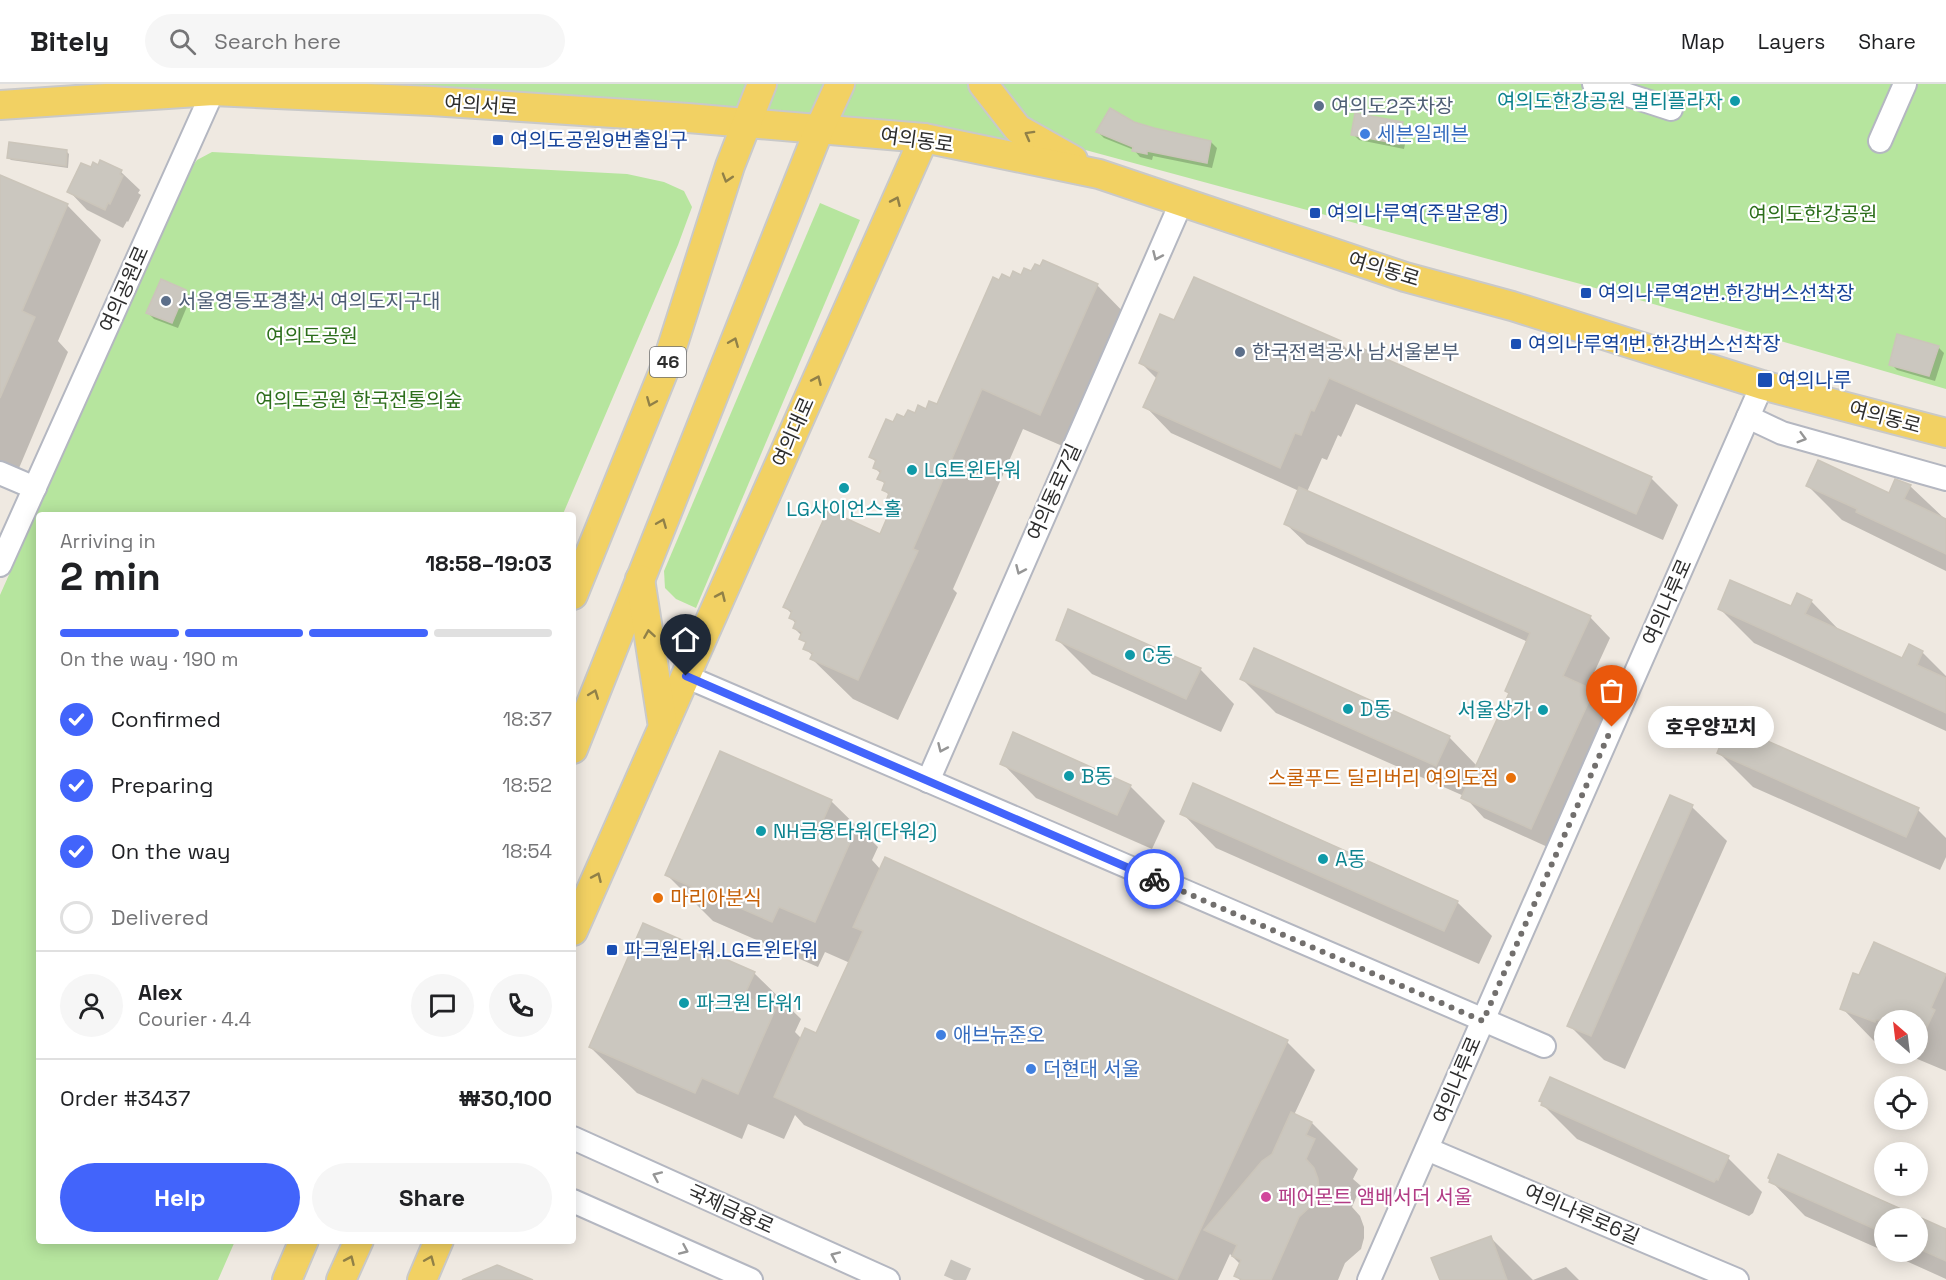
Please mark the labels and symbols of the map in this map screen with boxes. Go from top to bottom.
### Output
place label: 여의도한강공원 멀티플라자 [1497,88,1723,114]
street label: 여의서로 [443,89,519,121]
place label: 여의도2주차장 [1331,93,1453,119]
marker: 여의도한강공원 멀티플라자 [1728,94,1742,108]
marker: 여의도2주차장 [1312,99,1326,113]
place label: 세븐일레븐 [1377,121,1469,147]
street label: 여의동로 [879,122,955,158]
place label: 여의도공원9번출입구 [510,127,688,153]
marker: 세븐일레븐 [1358,127,1372,141]
one-way arrow [1025,131,1035,142]
marker: 여의도공원9번출입구 [491,133,505,147]
one-way arrow [722,172,734,183]
one-way arrow [888,197,900,208]
place label: 여의나루역(주말운영) [1327,200,1508,226]
park label: 여의도한강공원 [1749,201,1877,227]
marker: 여의나루역(주말운영) [1308,206,1322,220]
street label: 여의공원로 [93,242,155,336]
street label: 여의동로 [1345,246,1423,292]
one-way arrow [1152,250,1164,261]
place label: 여의나루역2번.한강버스선착장 [1598,280,1854,306]
marker: 여의나루역2번.한강버스선착장 [1579,286,1593,300]
place label: 서울영등포경찰서 여의도지구대 [178,288,441,314]
marker: 서울영등포경찰서 여의도지구대 [159,294,173,308]
park label: 여의도공원 [266,323,358,349]
place label: 여의나루역1번.한강버스선착장 [1528,331,1781,357]
one-way arrow [727,337,739,348]
marker: 여의나루역1번.한강버스선착장 [1509,337,1523,351]
place label: 한국전력공사 남서울본부 [1252,339,1460,365]
marker: 한국전력공사 남서울본부 [1233,345,1247,359]
road number: 46 [650,347,686,377]
place label: 여의나루 [1778,367,1852,393]
marker: 여의나루 [1756,371,1774,389]
one-way arrow [809,375,821,386]
park label: 여의도공원 한국전통의숲 [255,387,463,413]
street label: 여의대로 [766,393,820,471]
street label: 여의동로 [1846,395,1924,439]
one-way arrow [646,396,658,407]
one-way arrow [1797,431,1807,444]
street label: 여의동로7길 [1021,440,1087,544]
place label: LG트윈타워 [924,457,1021,483]
marker: LG트윈타워 [905,463,919,477]
marker: LG사이언스홀 [837,481,851,495]
place label: LG사이언스홀 [786,496,902,522]
one-way arrow [654,518,667,528]
street label: 여의나루로 [1636,555,1698,649]
one-way arrow [1016,563,1028,574]
one-way arrow [713,592,725,603]
pin [660,614,711,676]
one-way arrow [643,630,655,639]
place label: C동 [1142,642,1173,668]
marker: C동 [1123,648,1137,662]
pin [1586,665,1637,727]
one-way arrow [587,690,599,701]
place label: D동 [1360,696,1392,722]
place label: 서울상가 [1457,697,1531,723]
marker: D동 [1341,702,1355,716]
marker: 서울상가 [1536,703,1550,717]
callout: 호우양꼬치 [1648,706,1774,748]
one-way arrow [938,742,950,753]
place label: B동 [1081,763,1113,789]
place label: 스쿨푸드 딜리버리 여의도점 [1268,765,1499,791]
marker: B동 [1062,769,1076,783]
marker: 스쿨푸드 딜리버리 여의도점 [1504,771,1518,785]
place label: NH금융타워(타워2) [773,818,937,844]
marker: NH금융타워(타워2) [754,824,768,838]
place label: A동 [1335,846,1366,872]
courier [1124,849,1184,909]
marker: A동 [1316,852,1330,866]
one-way arrow [589,873,601,884]
place label: 마리아분식 [670,885,762,911]
marker: 마리아분식 [651,891,665,905]
place label: 파크원타워.LG트윈타워 [624,937,818,963]
marker: 파크원타워.LG트윈타워 [605,943,619,957]
place label: 파크원 타워1 [696,990,802,1016]
marker: 파크원 타워1 [677,996,691,1010]
north arrow [1874,1010,1928,1064]
place label: 애브뉴준오 [953,1022,1045,1048]
marker: 애브뉴준오 [934,1028,948,1042]
street label: 여의나루로 [1427,1033,1487,1127]
place label: 더현대 서울 [1043,1056,1140,1082]
marker: 더현대 서울 [1024,1062,1038,1076]
one-way arrow [653,1171,664,1183]
street label: 국제금융로 [684,1178,778,1240]
street label: 여의나루로6길 [1520,1178,1644,1250]
place label: 페어몬트 앰배서더 서울 [1278,1184,1472,1210]
marker: 페어몬트 앰배서더 서울 [1259,1190,1273,1204]
one-way arrow [678,1243,689,1255]
one-way arrow [830,1251,841,1263]
one-way arrow [343,1256,355,1267]
one-way arrow [423,1256,435,1267]

